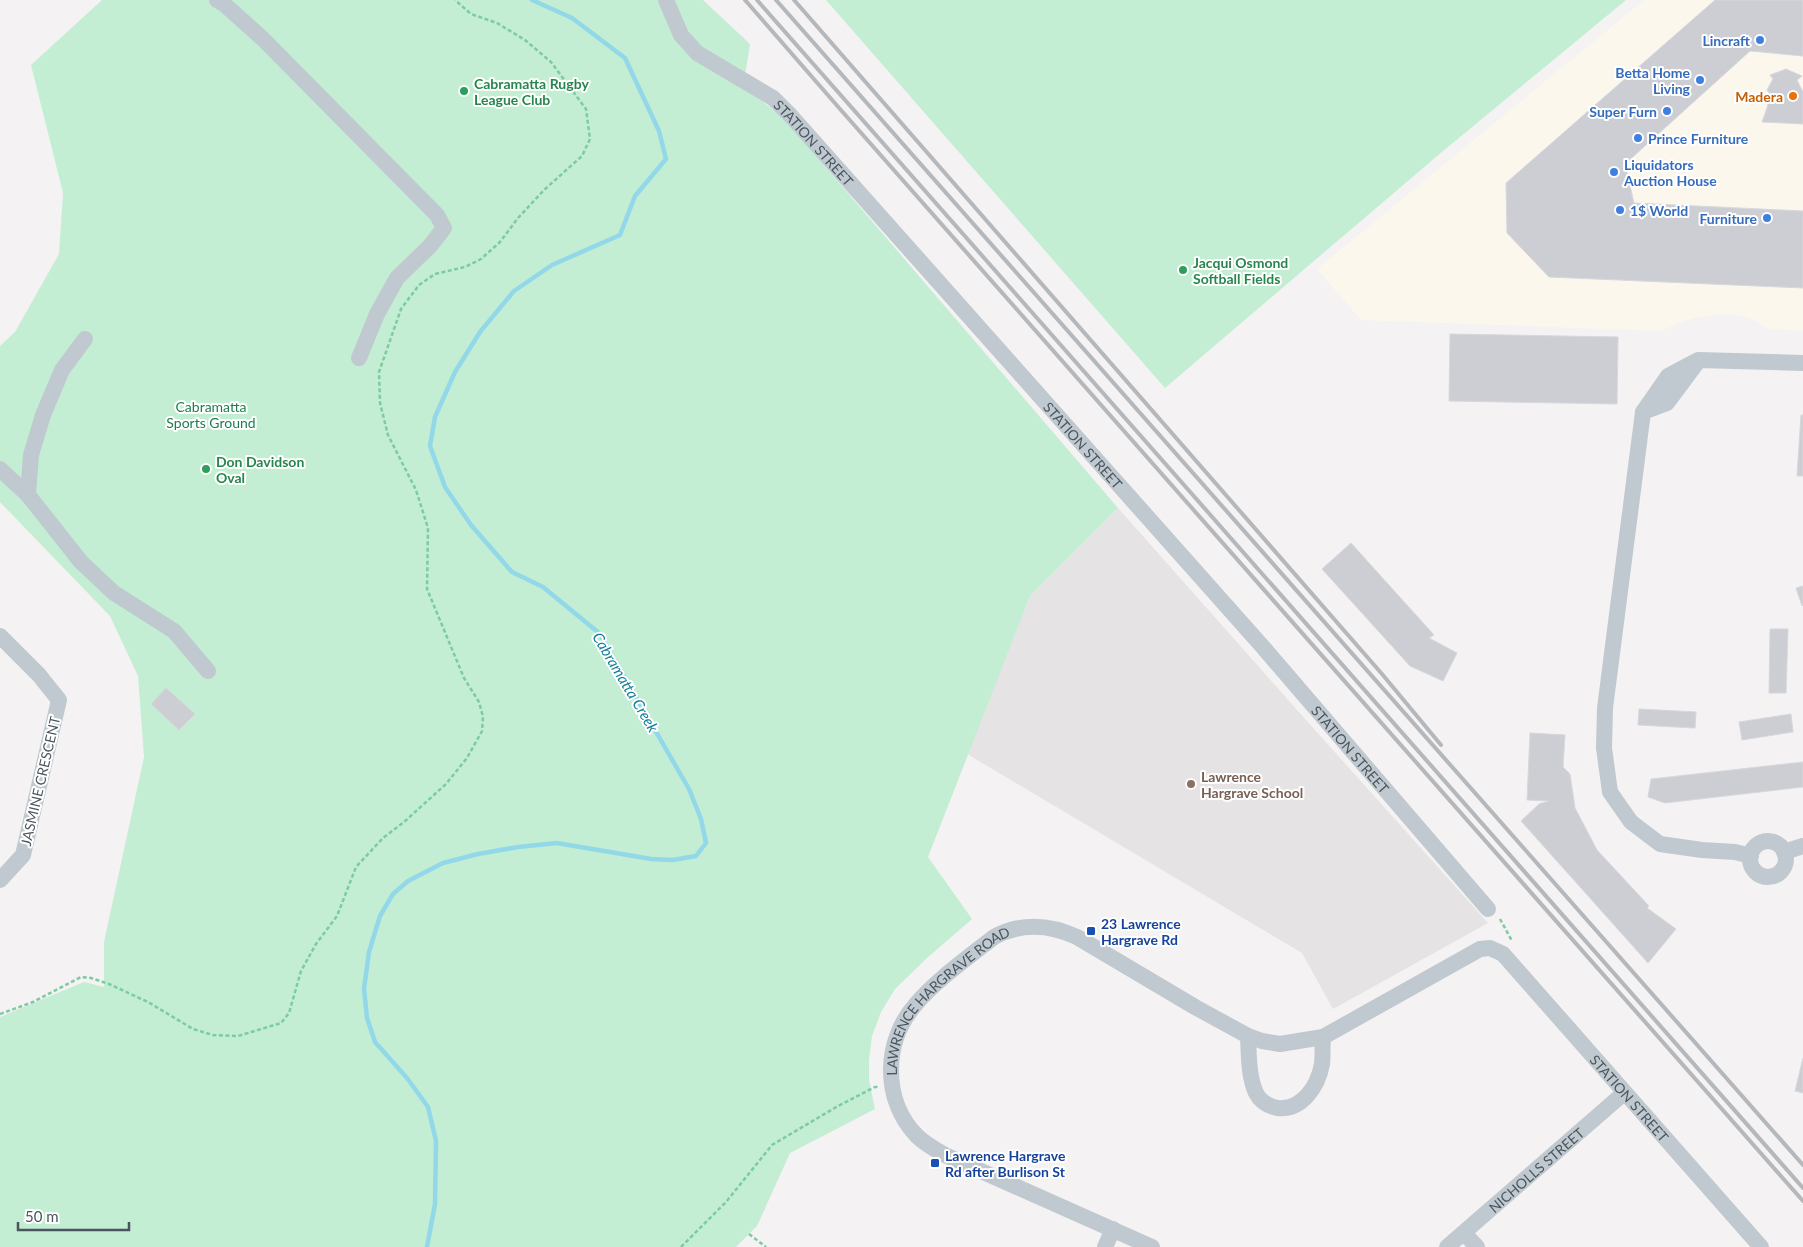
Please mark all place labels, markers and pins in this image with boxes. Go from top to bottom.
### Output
place label: Lincraft [1703,32,1750,49]
marker: Lincraft [1754,34,1766,46]
place label: Betta Home Living [1615,64,1691,97]
marker: Betta Home Living [1694,74,1706,86]
place label: Cabramatta Rugby League Club [474,75,589,108]
marker: Cabramatta Rugby League Club [458,85,470,97]
place label: Madera [1735,88,1783,105]
marker: Madera [1787,90,1799,102]
place label: Super Furn [1589,103,1657,120]
marker: Super Furn [1661,105,1673,117]
place label: Prince Furniture [1648,130,1749,147]
marker: Prince Furniture [1632,132,1644,144]
place label: Liquidators Auction House [1623,156,1717,189]
marker: Liquidators Auction House [1608,166,1620,178]
place label: 1$ World [1630,202,1688,219]
marker: 1$ World [1614,204,1626,216]
place label: Furniture [1699,210,1758,227]
marker: Furniture [1761,212,1773,224]
place label: Jacqui Osmond Softball Fields [1193,254,1288,287]
marker: Jacqui Osmond Softball Fields [1177,264,1189,276]
place label: Don Davidson Oval [216,453,304,486]
marker: Don Davidson Oval [200,463,212,475]
place label: Lawrence Hargrave School [1201,768,1303,801]
marker: Lawrence Hargrave School [1185,778,1197,790]
place label: 23 Lawrence Hargrave Rd [1101,915,1181,948]
marker: 23 Lawrence Hargrave Rd [1085,925,1097,937]
place label: Lawrence Hargrave Rd after Burlison St [945,1147,1066,1180]
marker: Lawrence Hargrave Rd after Burlison St [929,1157,941,1169]

